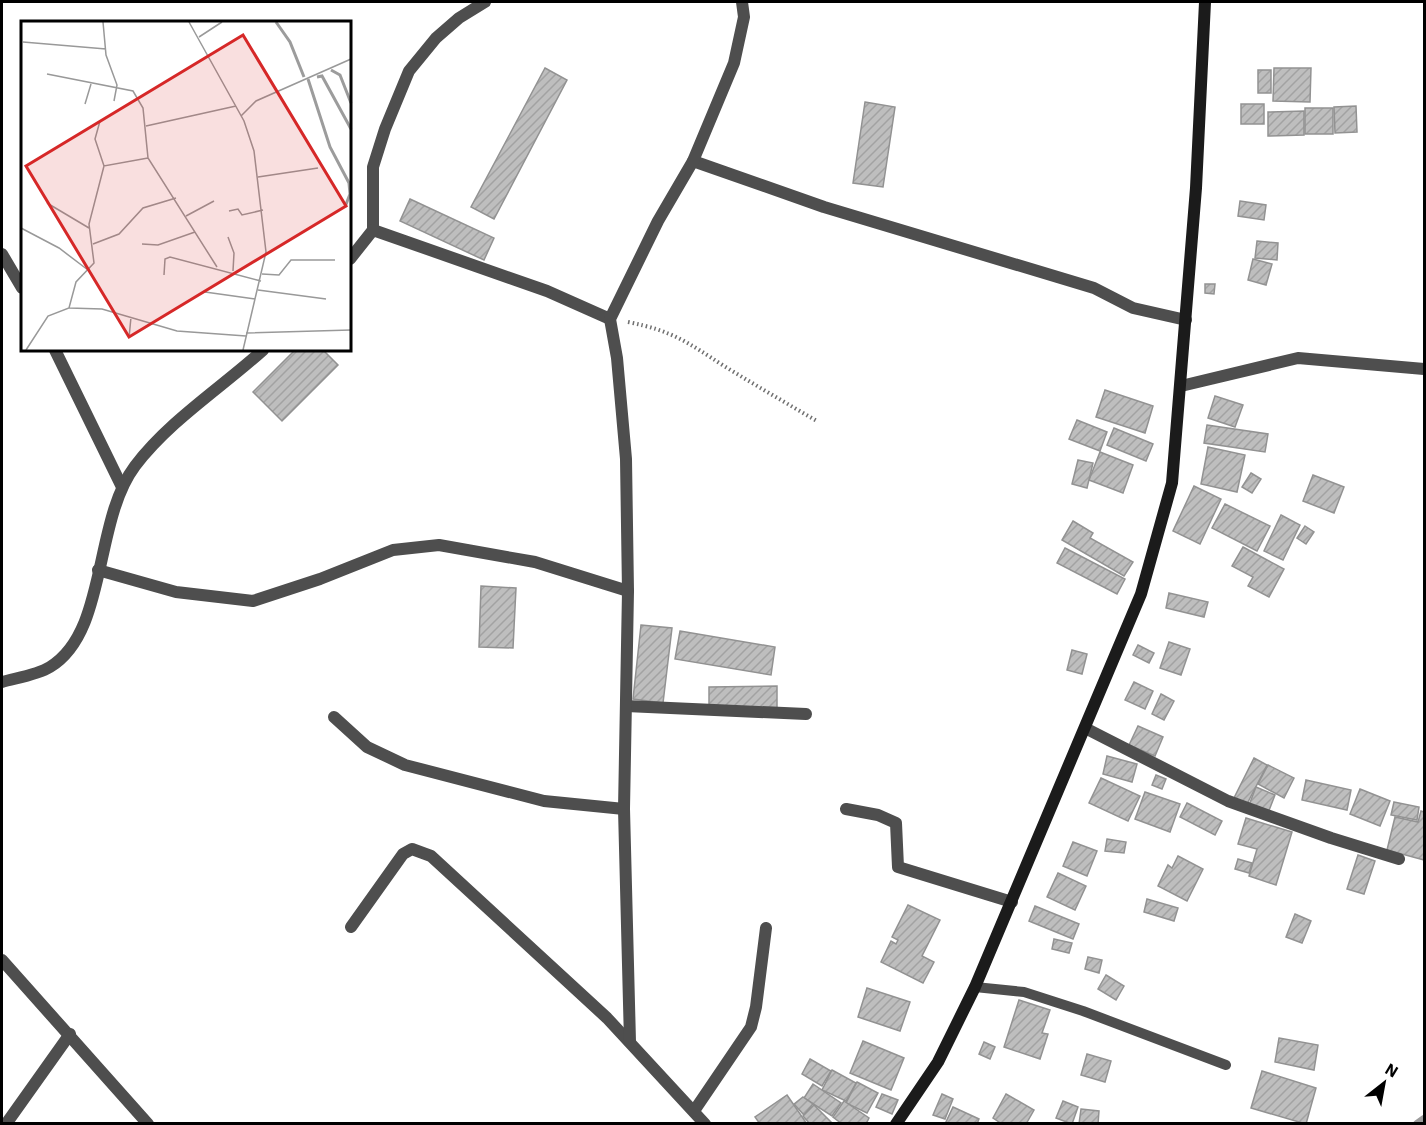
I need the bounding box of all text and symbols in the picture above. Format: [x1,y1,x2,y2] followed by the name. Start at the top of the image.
[21,21,351,351] inset map
[1354,1053,1414,1113] north arrow
[1382,1059,1402,1082] text: N

